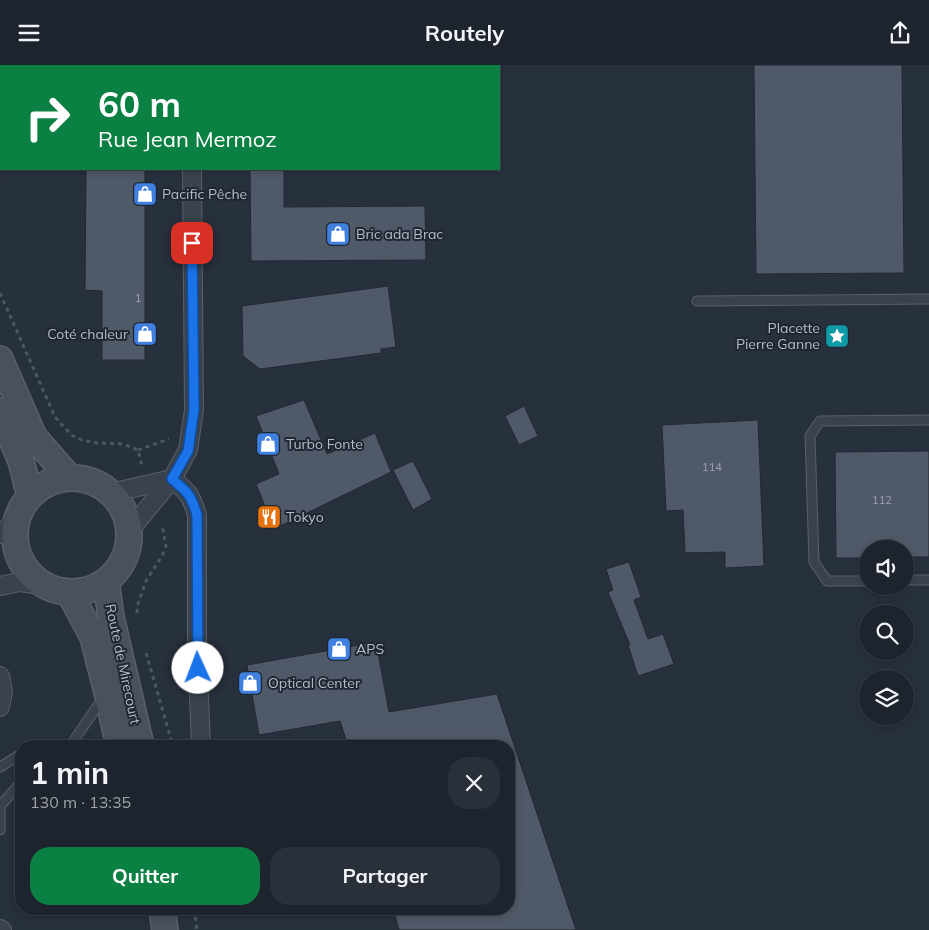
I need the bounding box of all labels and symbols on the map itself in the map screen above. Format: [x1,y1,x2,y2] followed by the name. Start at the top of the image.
[132,181,158,207] shop icon: Pacific Pêche
[162,185,247,203] place label: Pacific Pêche
[325,221,351,247] shop icon: Bric ada Brac
[171,222,213,264] pin
[356,225,443,243] place label: Bric ada Brac
[135,291,141,305] house number: 1
[736,319,820,353] place label: Placette Pierre Ganne
[132,321,158,347] shop icon: Coté chaleur
[824,323,850,349] place icon: Placette Pierre Ganne
[47,325,129,343] place label: Coté chaleur
[255,431,281,457] shop icon: Turbo Fonte
[286,435,363,453] place label: Turbo Fonte
[702,460,722,474] house number: 114
[872,493,892,507] house number: 112
[256,504,282,530] restaurant icon: Tokyo
[286,508,324,526] place label: Tokyo
[101,602,145,726] street label: Route de Mirecourt
[326,636,352,662] shop icon: APS
[356,640,384,658] place label: APS
[171,641,223,693] position arrow
[237,670,263,696] shop icon: Optical Center
[268,674,361,692] place label: Optical Center

